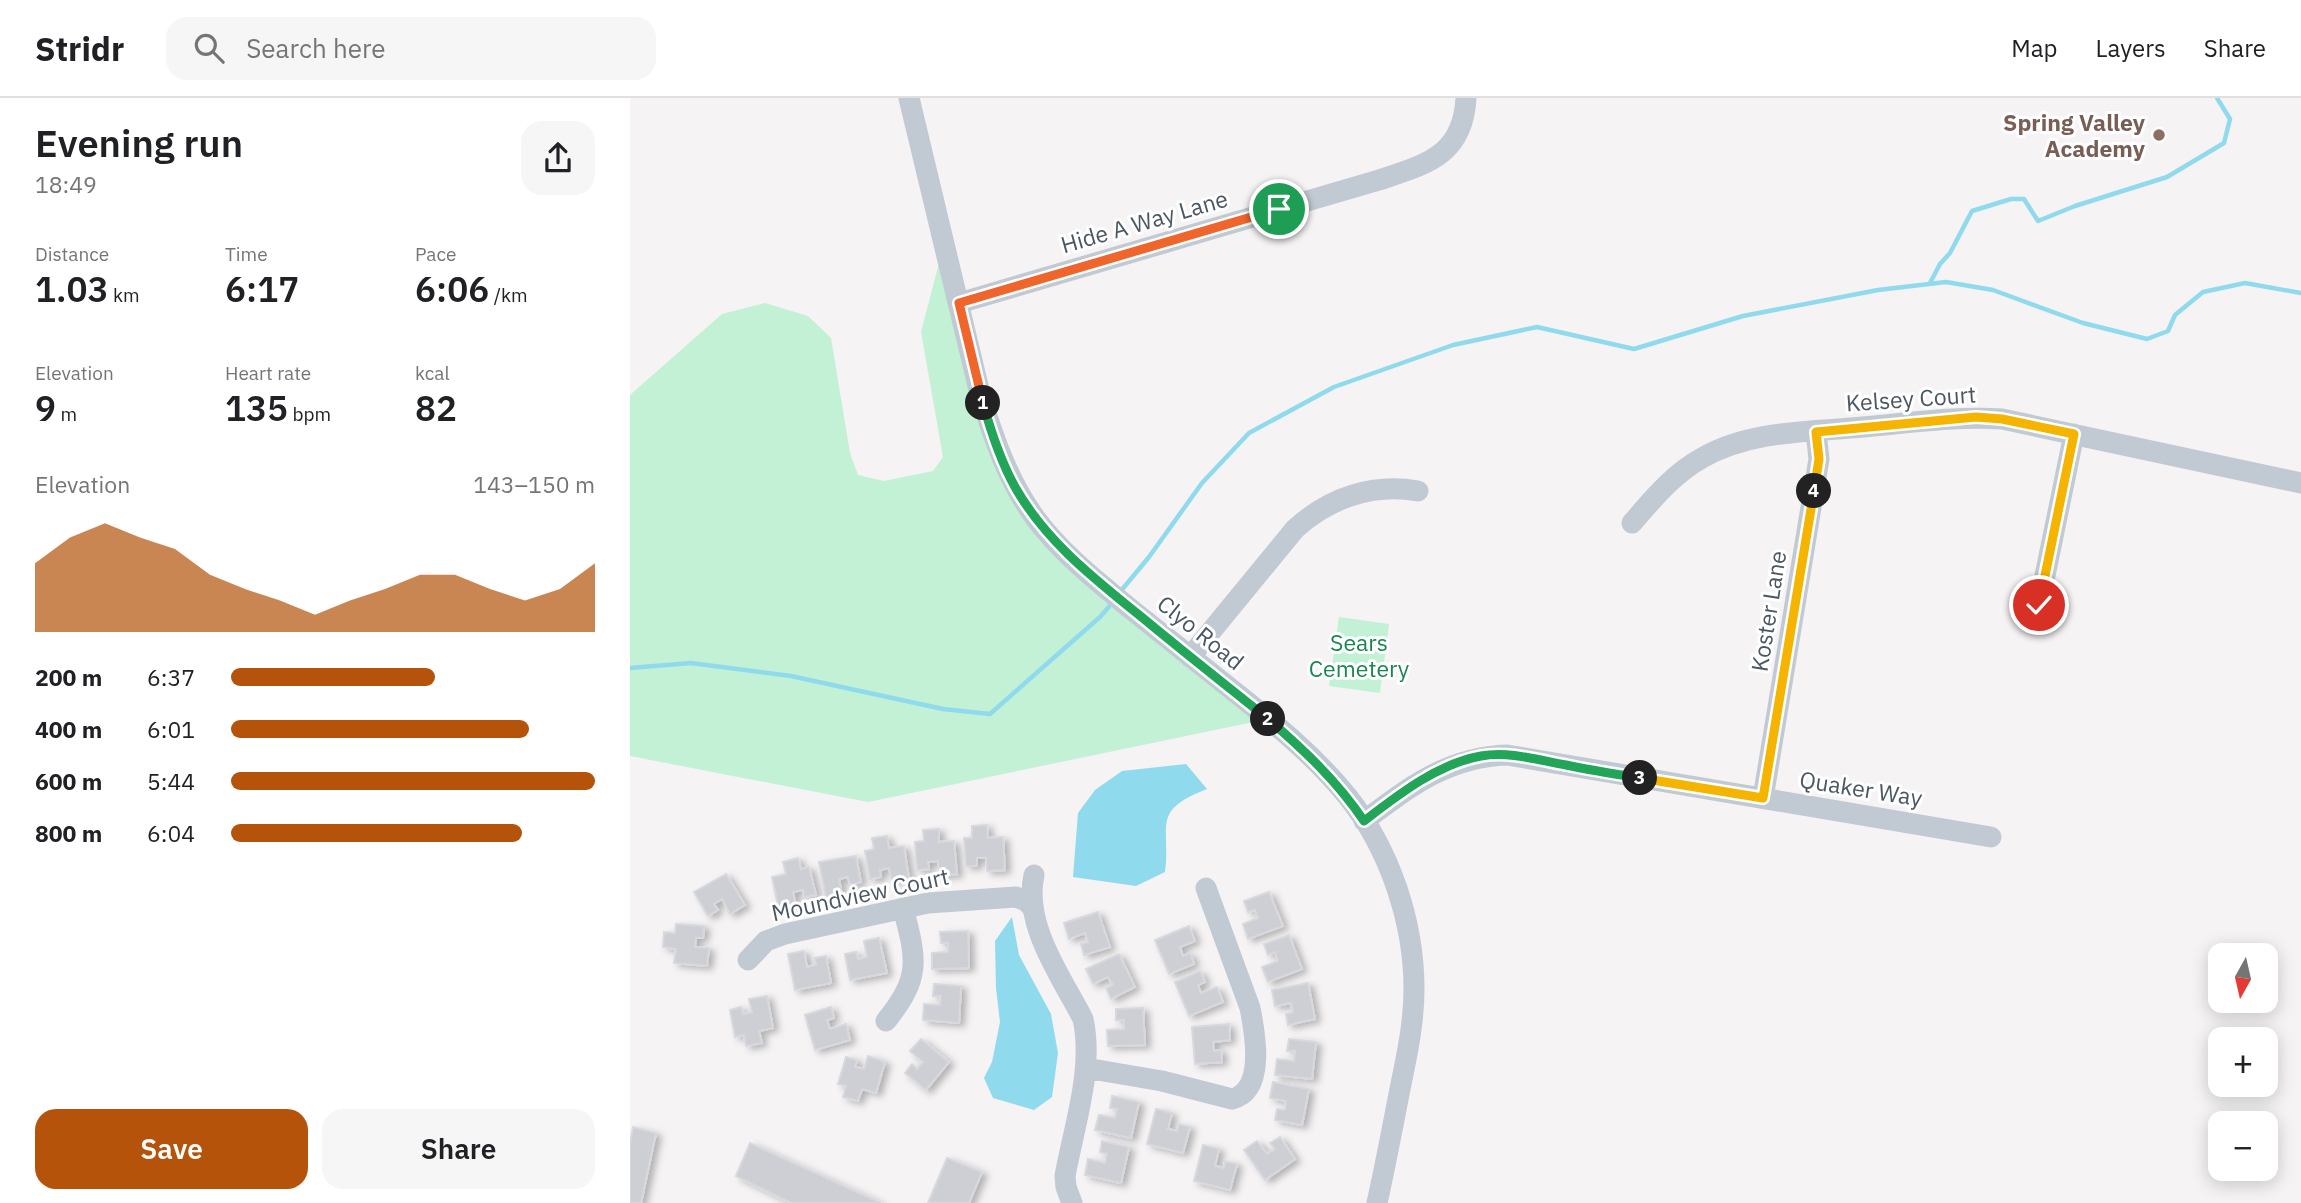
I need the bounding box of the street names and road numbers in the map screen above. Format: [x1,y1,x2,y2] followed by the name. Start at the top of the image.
[1057,183,1231,259] street label: Hide A Way Lane
[1845,378,1977,418] street label: Kelsey Court
[1744,548,1792,674] street label: Koster Lane
[1152,588,1250,676] street label: Clyo Road
[1798,764,1925,813] street label: Quaker Way
[769,861,951,927] street label: Moundview Court

